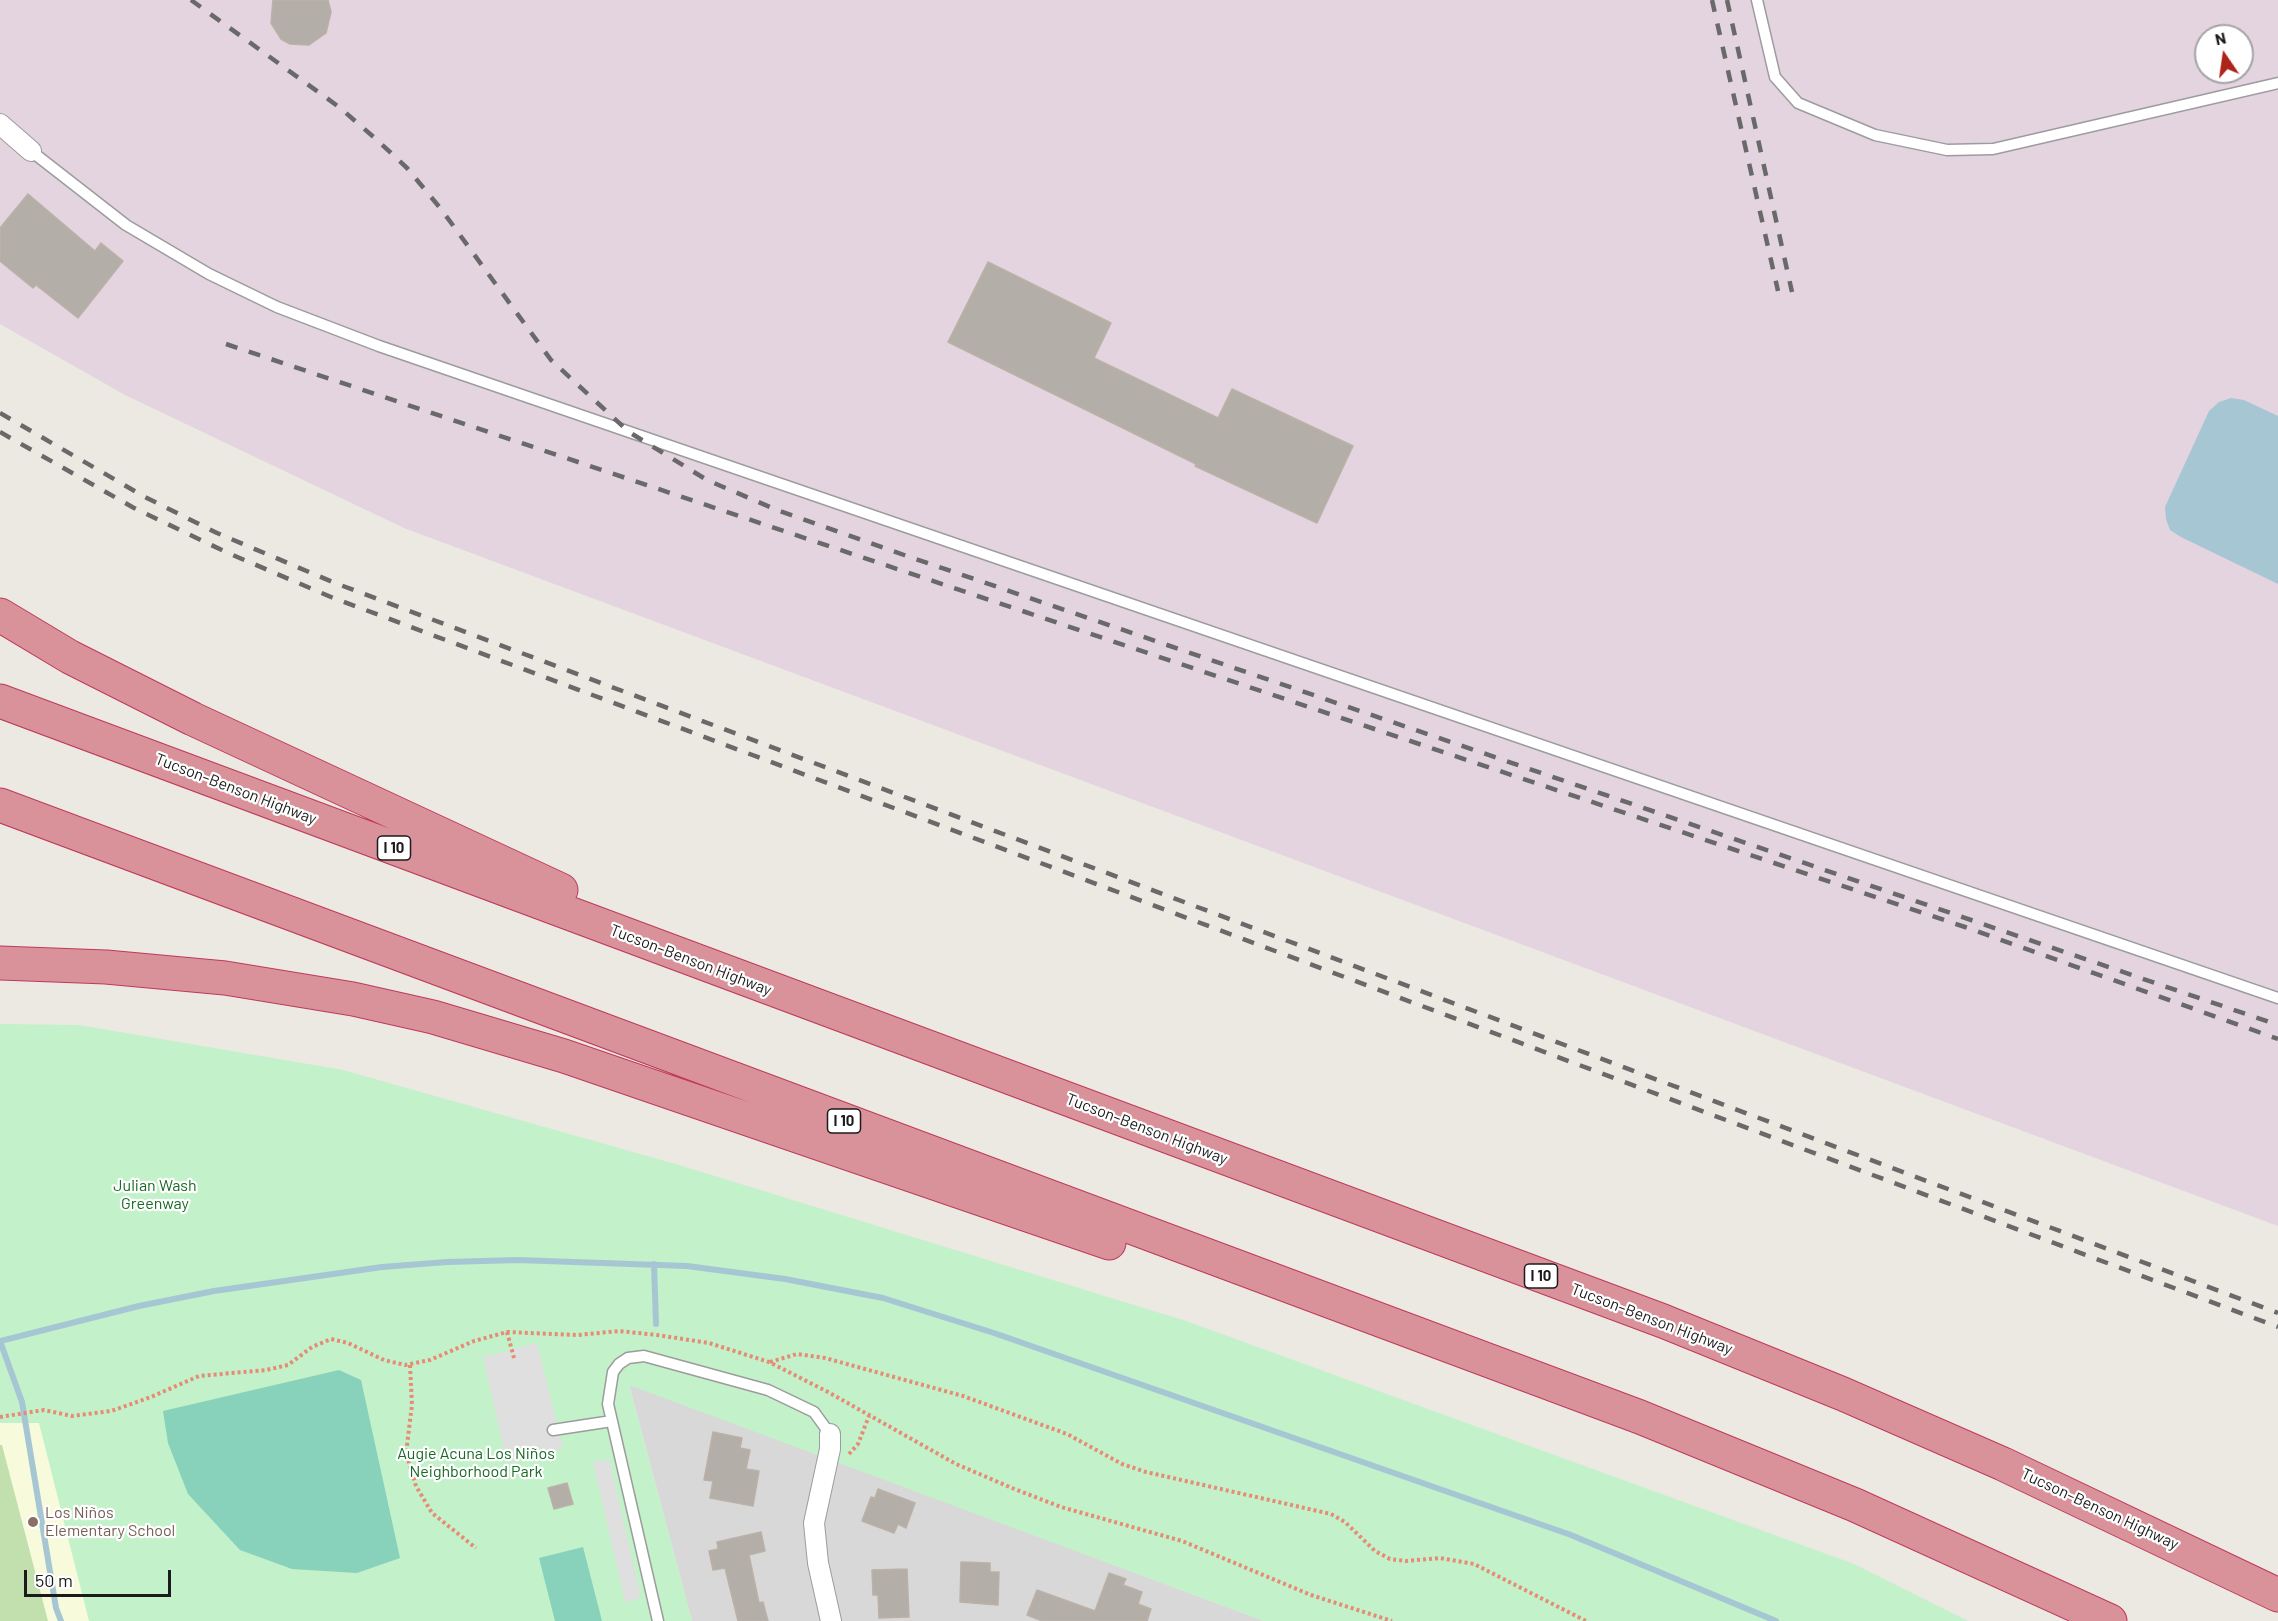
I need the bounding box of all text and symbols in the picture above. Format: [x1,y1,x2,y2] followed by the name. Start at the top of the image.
[2194,24,2254,84] north arrow
[2213,27,2228,48] text: N
[153,749,319,829] street label: Tucson–Benson Highway
[378,836,410,860] road number: I 10
[608,920,774,1000] street label: Tucson–Benson Highway
[1064,1089,1230,1169] street label: Tucson–Benson Highway
[828,1109,860,1133] road number: I 10
[113,1176,197,1214] park label: Julian Wash Greenway
[1524,1264,1558,1288] road number: I 10
[1569,1279,1735,1359] street label: Tucson–Benson Highway
[397,1444,555,1482] park label: Augie Acuna Los Niños Neighborhood Park
[2018,1464,2182,1554] street label: Tucson–Benson Highway
[45,1503,175,1541] place label: Los Niños Elementary School
[26,1515,40,1529] marker: Los Niños Elementary School
[27,1558,174,1596] scale bar
[35,1569,73,1591] text: 50 m

